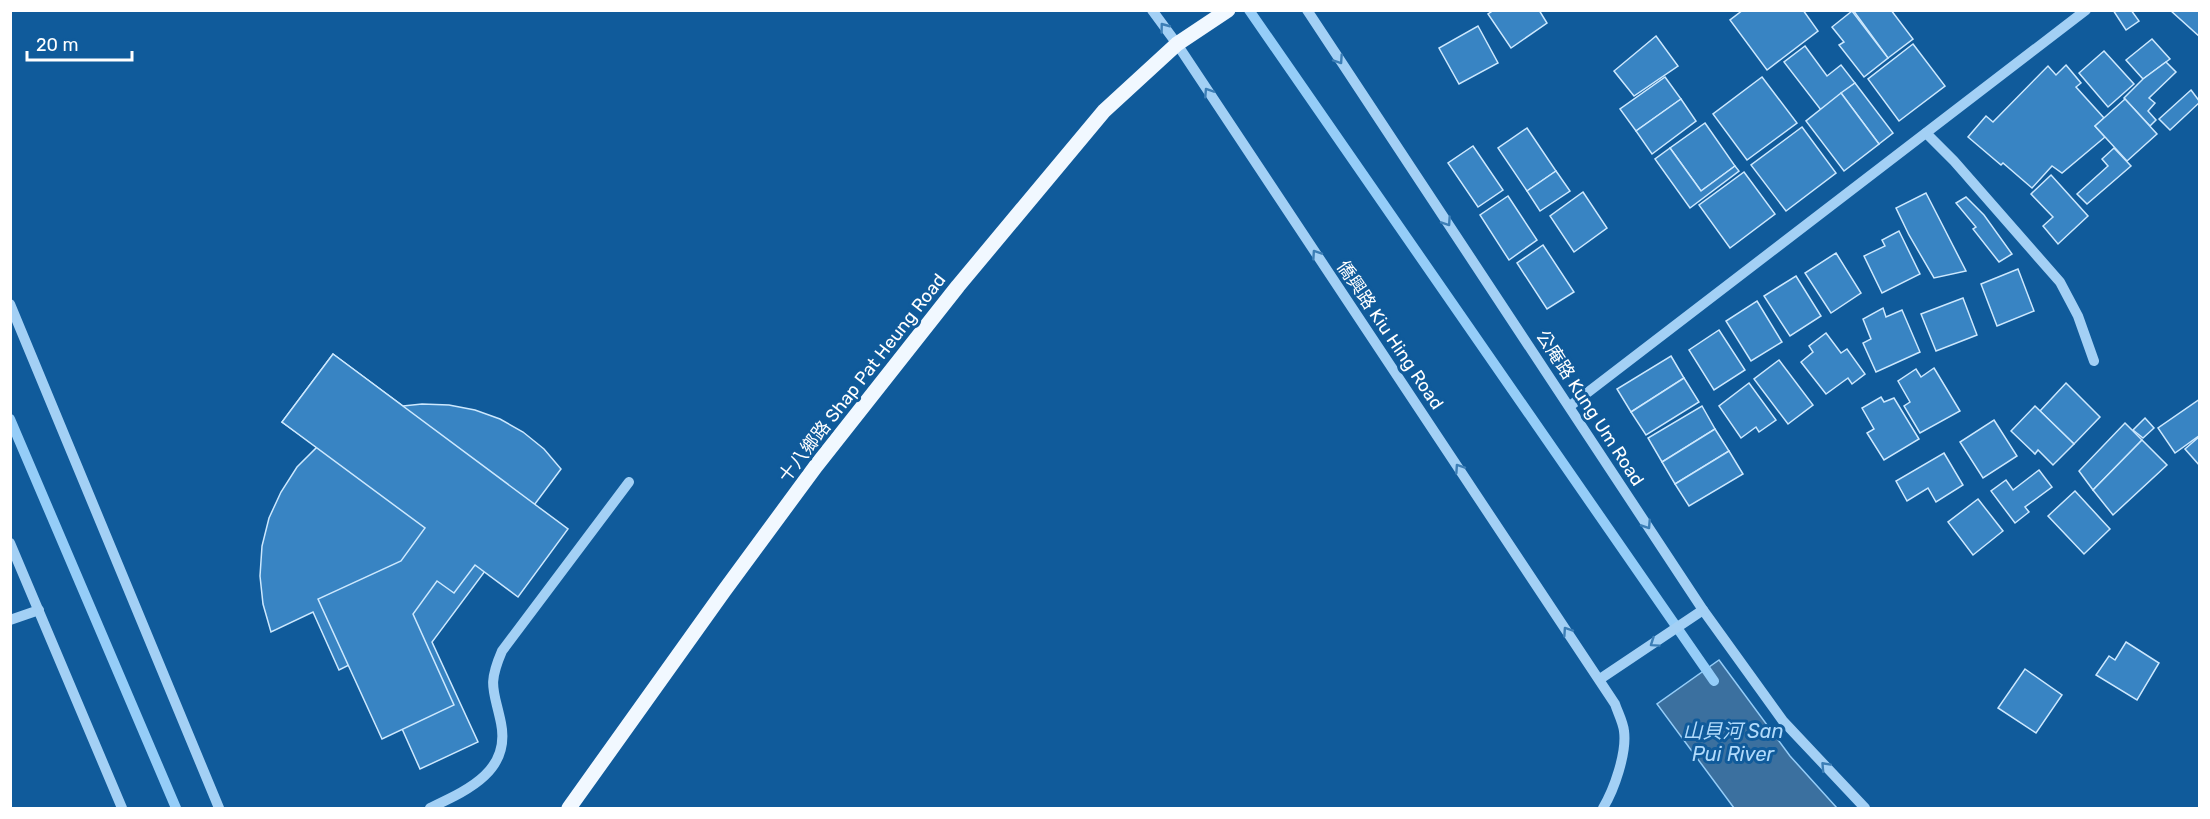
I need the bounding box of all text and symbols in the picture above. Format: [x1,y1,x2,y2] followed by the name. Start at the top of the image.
[1160,23,1171,34] one-way arrow
[27,24,132,62] scale bar
[36,34,78,56] text: 20 m
[1332,53,1343,64] one-way arrow
[1204,87,1215,98] one-way arrow
[1440,215,1451,226] one-way arrow
[1312,250,1323,261] one-way arrow
[1332,256,1448,414] street label: 僑興路 Kiu Hing Road
[774,269,950,487] street label: 十八鄉路 Shap Pat Heung Road
[1531,326,1649,490] street label: 公庵路 Kung Um Road
[1455,464,1466,475] one-way arrow
[1640,518,1651,529] one-way arrow
[1564,626,1575,637] one-way arrow
[1650,636,1661,647] one-way arrow
[1682,719,1784,766] water label: 山貝河 San Pui River
[1821,762,1832,772] one-way arrow

